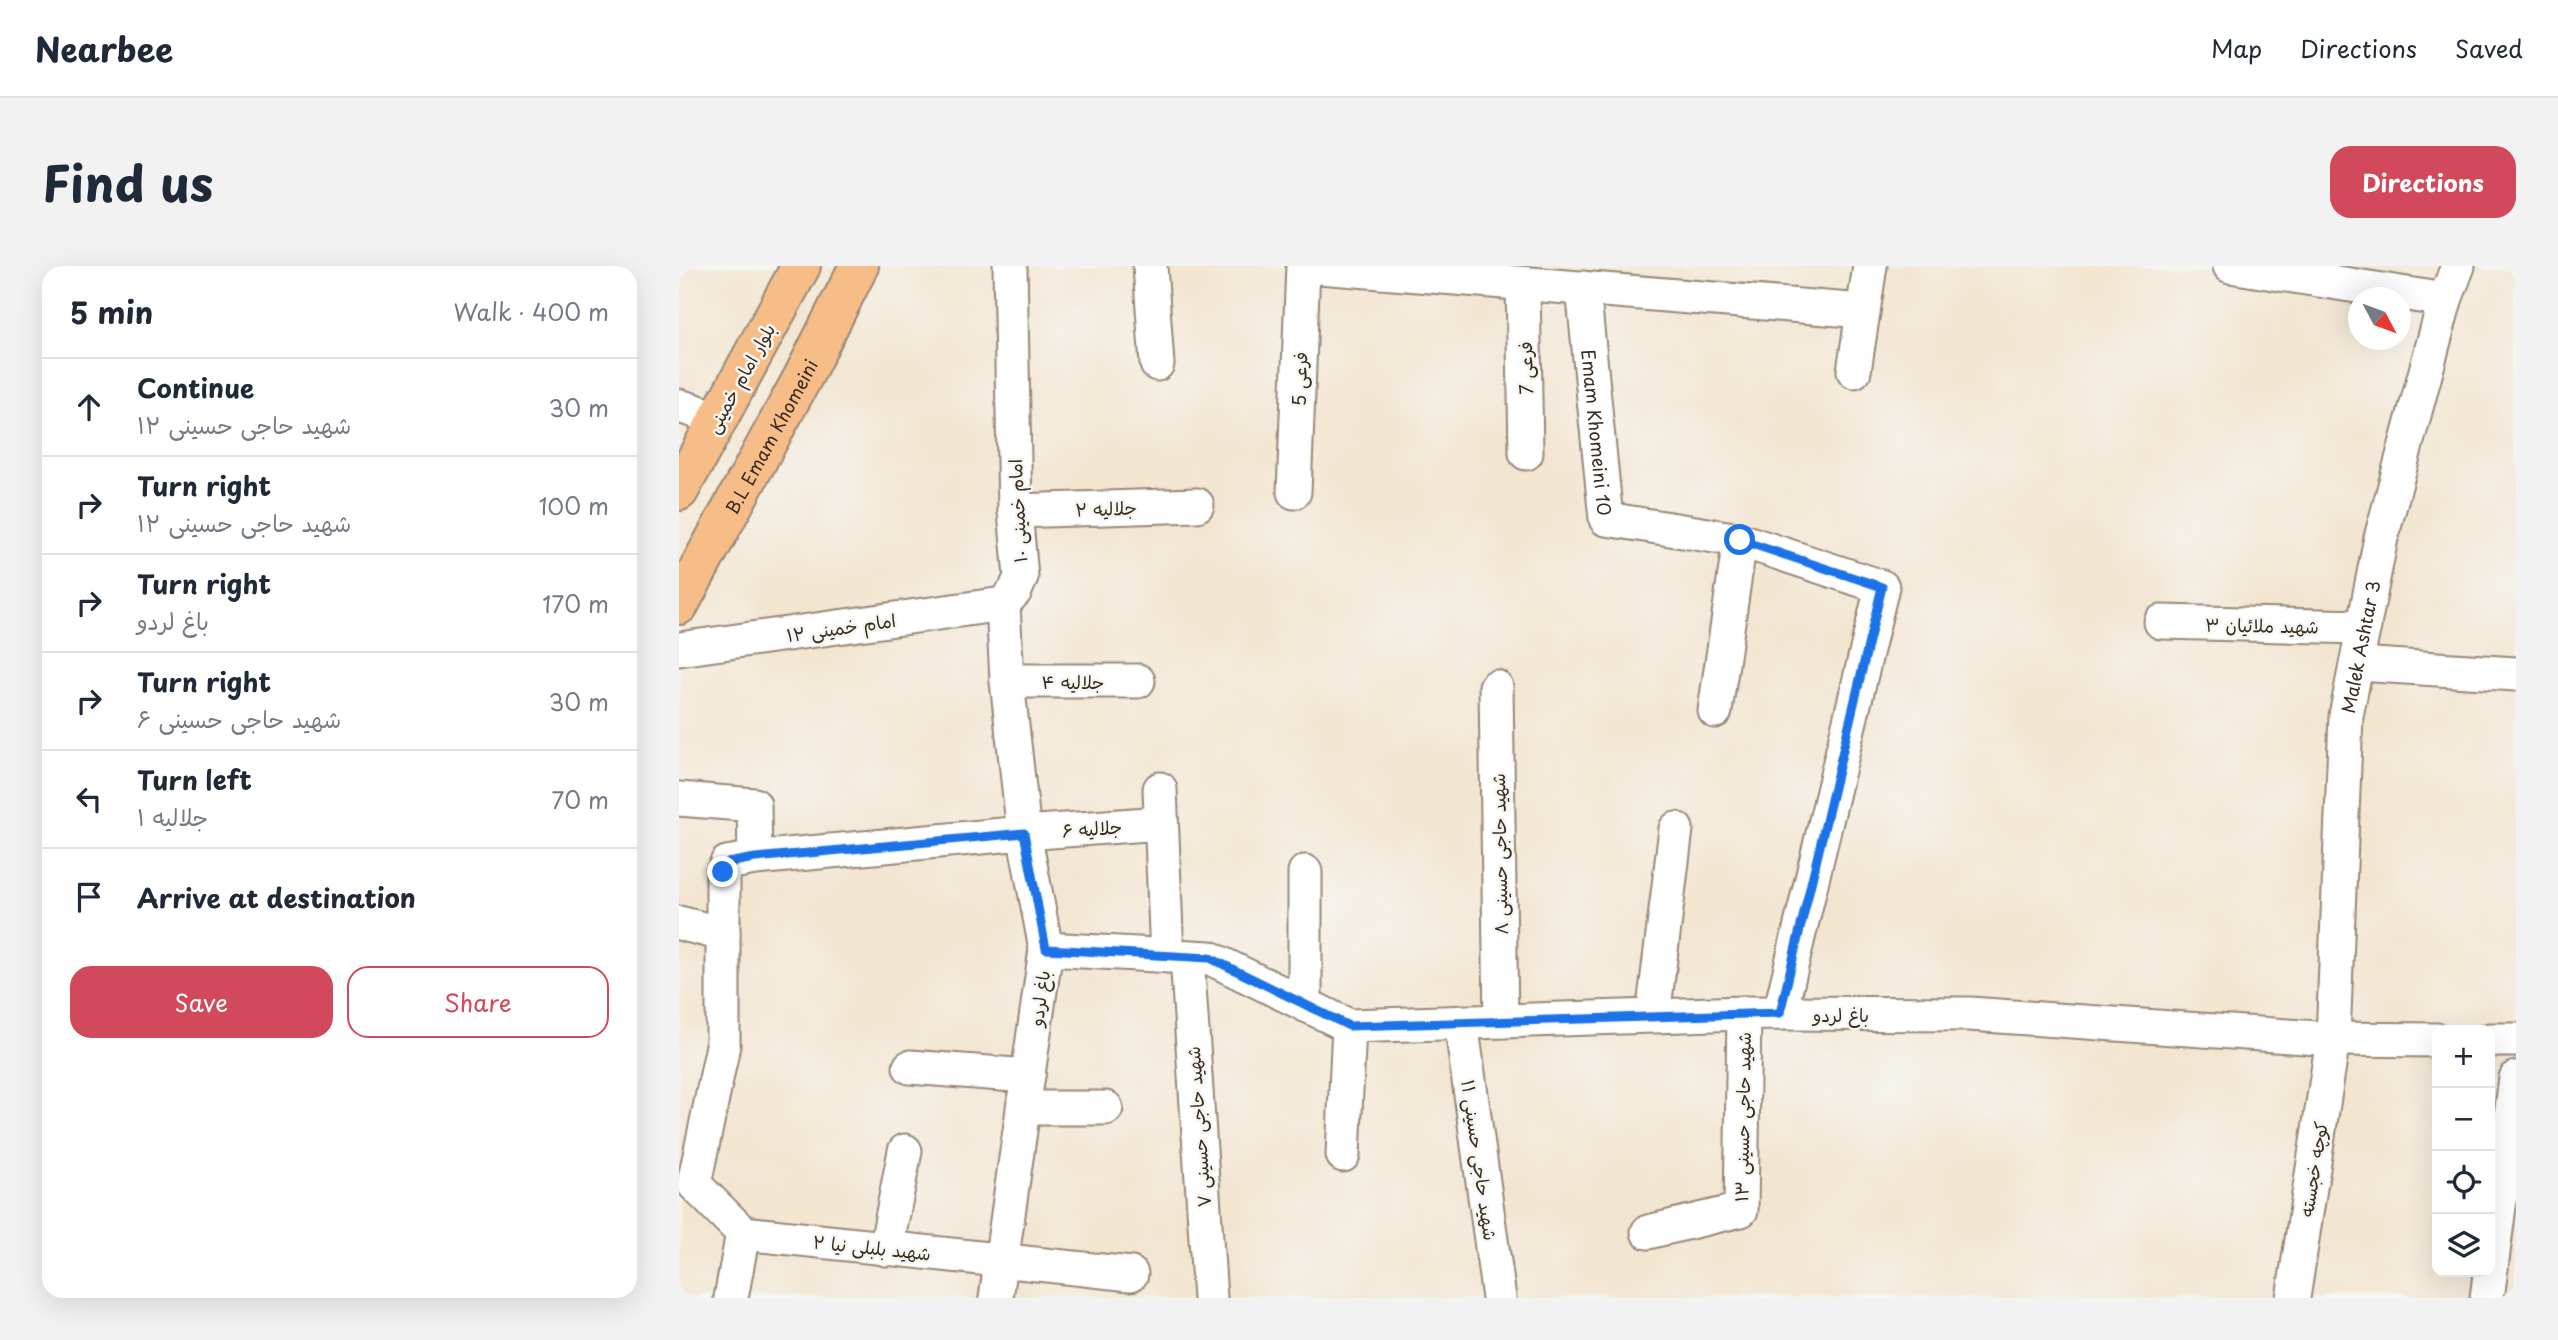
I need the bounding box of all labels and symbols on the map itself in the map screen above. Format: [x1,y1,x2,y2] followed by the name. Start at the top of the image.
[2348,287,2411,350] north arrow
[699,318,783,439] street label: بلوار امام خمینی
[1511,341,1539,395] street label: فرعی 7
[1576,348,1619,517] street label: Emam Khomeini 10
[1285,351,1313,407] street label: فرعی 5
[718,354,823,518] street label: B.L Emam Khomeini
[1001,458,1035,564] street label: امام خمینی ۱۰
[1075,493,1137,523] street label: جلالیه ۲
[1724,524,1755,555] route start
[2333,578,2386,715] street label: Malek Ashtar 3
[785,606,898,650] street label: امام خمینی ۱۲
[2205,611,2319,639] street label: شهید ملائیان ۳
[1042,668,1104,695] street label: جلالیه ۴
[1484,773,1514,935] street label: شهید حاجی حسینی ۸
[1061,812,1123,844] street label: جلالیه ۶
[707,856,738,887] route end
[1021,968,1056,1030] street label: باغ لردو
[1811,1001,1869,1028] street label: باغ لردو
[1727,1032,1757,1202] street label: شهید حاجی حسینی ۱۳
[1179,1045,1217,1209] street label: شهید حاجی حسینی ۷
[1455,1078,1505,1242] street label: شهید حاجی حسینی ۱۱
[2292,1119,2334,1219] street label: کوچه خجسته
[812,1227,932,1267] street label: شهید بلبلی نیا ۲

